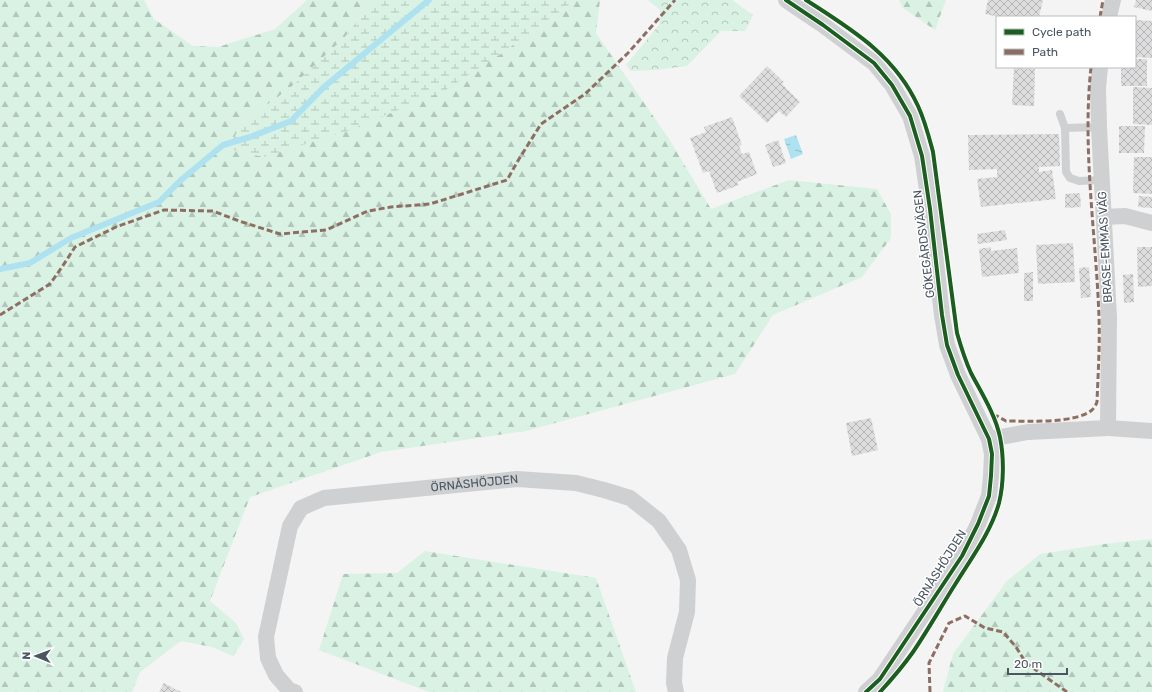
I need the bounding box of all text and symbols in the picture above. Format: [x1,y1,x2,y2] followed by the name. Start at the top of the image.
[996,16,1136,68] legend
[1032,25,1091,39] text: Cycle path
[1032,45,1058,59] text: Path
[910,189,938,299] street label: GÖKEGÅRDSVÄGEN
[1095,191,1115,303] street label: BRASE-EMMAS VÄG
[430,472,519,494] street label: ÖRNÅSHÖJDEN
[911,527,969,609] street label: ÖRNÅSHÖJDEN
[16,636,56,676] north arrow
[1008,650,1067,676] scale bar
[20,652,33,660] text: N
[1014,657,1042,671] text: 20 m

